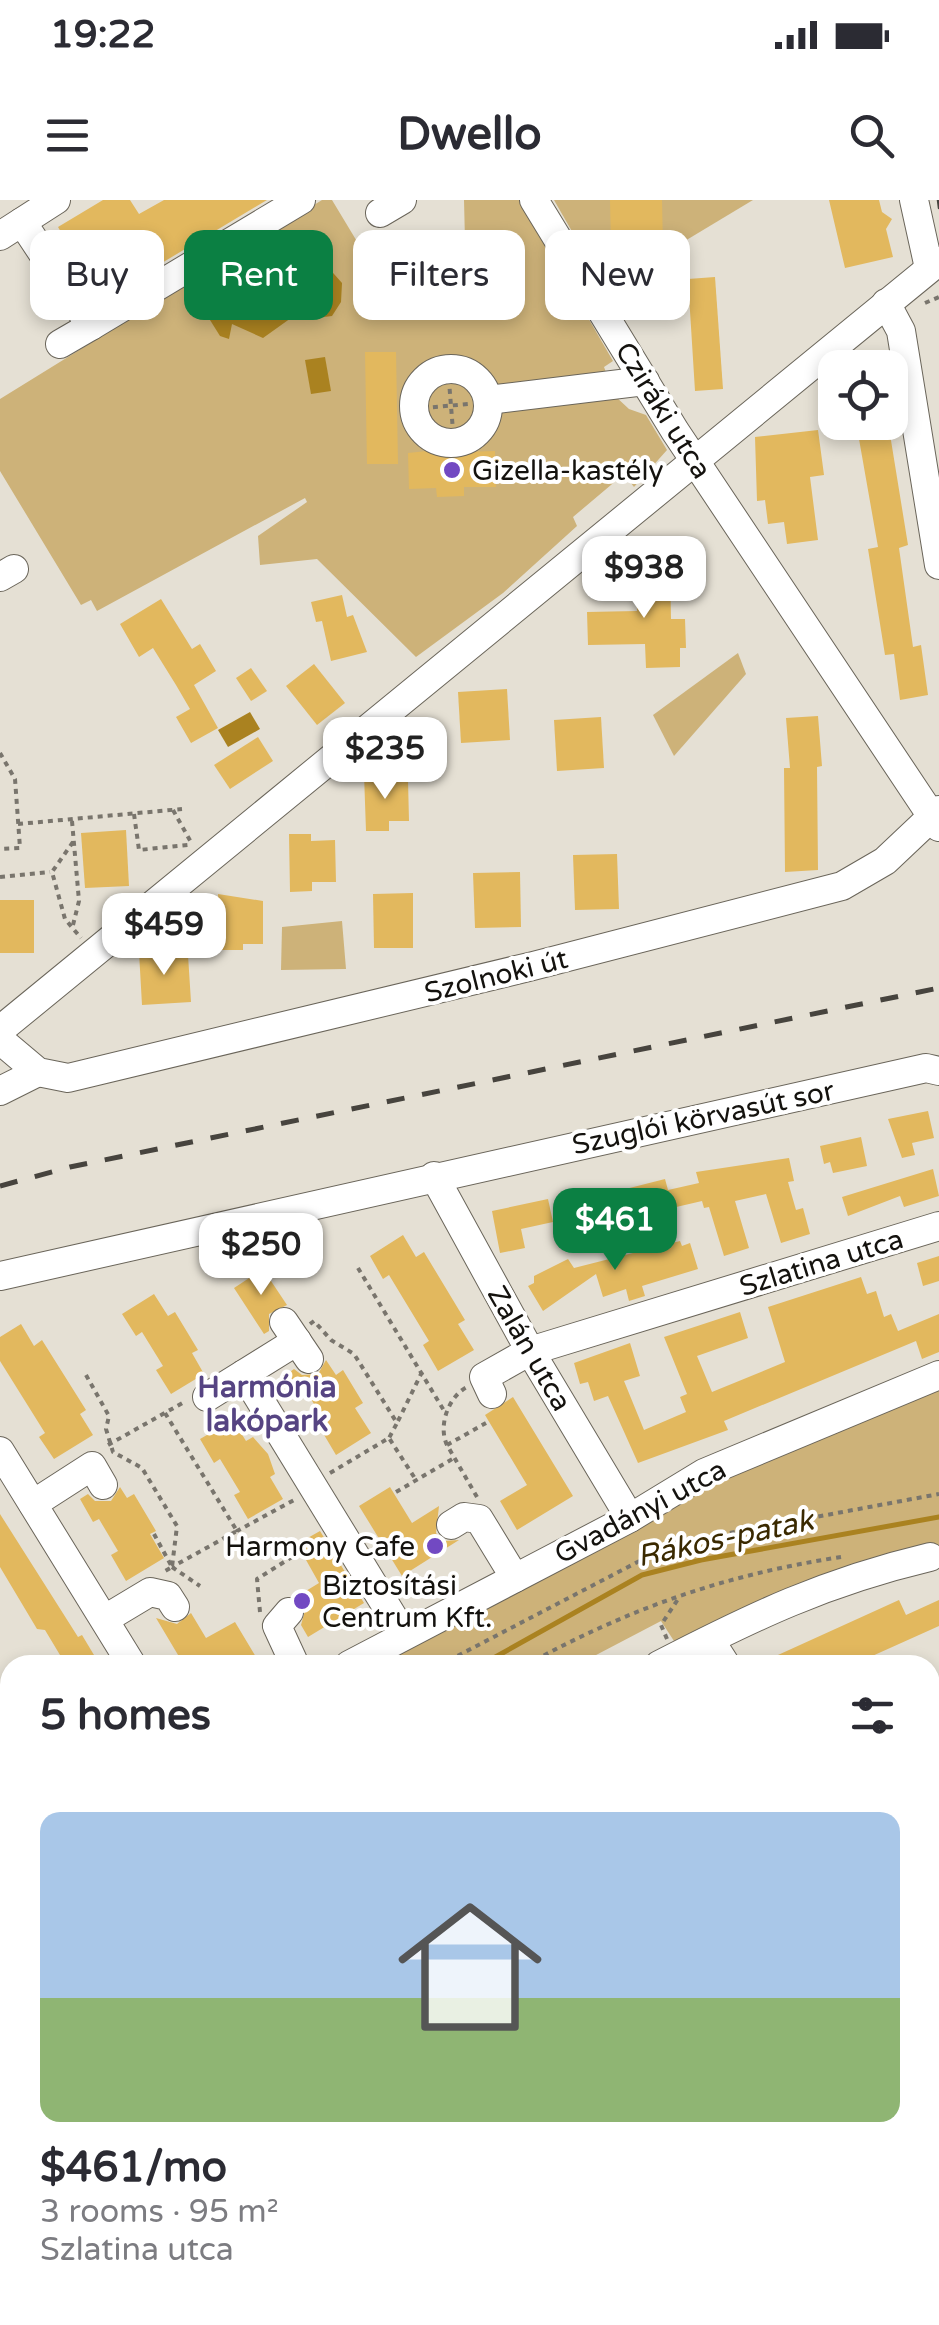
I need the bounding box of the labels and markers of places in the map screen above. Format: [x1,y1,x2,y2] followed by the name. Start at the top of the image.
[472,454,663,488] place label: Gizella-kastély
[441,459,463,481] marker: Gizella-kastély
[585,536,703,621] pin: $938
[326,717,444,802] pin: $235
[105,893,223,978] pin: $459
[556,1188,674,1273] pin: $461
[202,1213,320,1298] pin: $250
[225,1530,415,1564] place label: Harmony Cafe
[424,1535,446,1557] marker: Harmony Cafe
[322,1569,492,1635] place label: Biztosítási Centrum Kft.
[291,1590,313,1612] marker: Biztosítási Centrum Kft.

